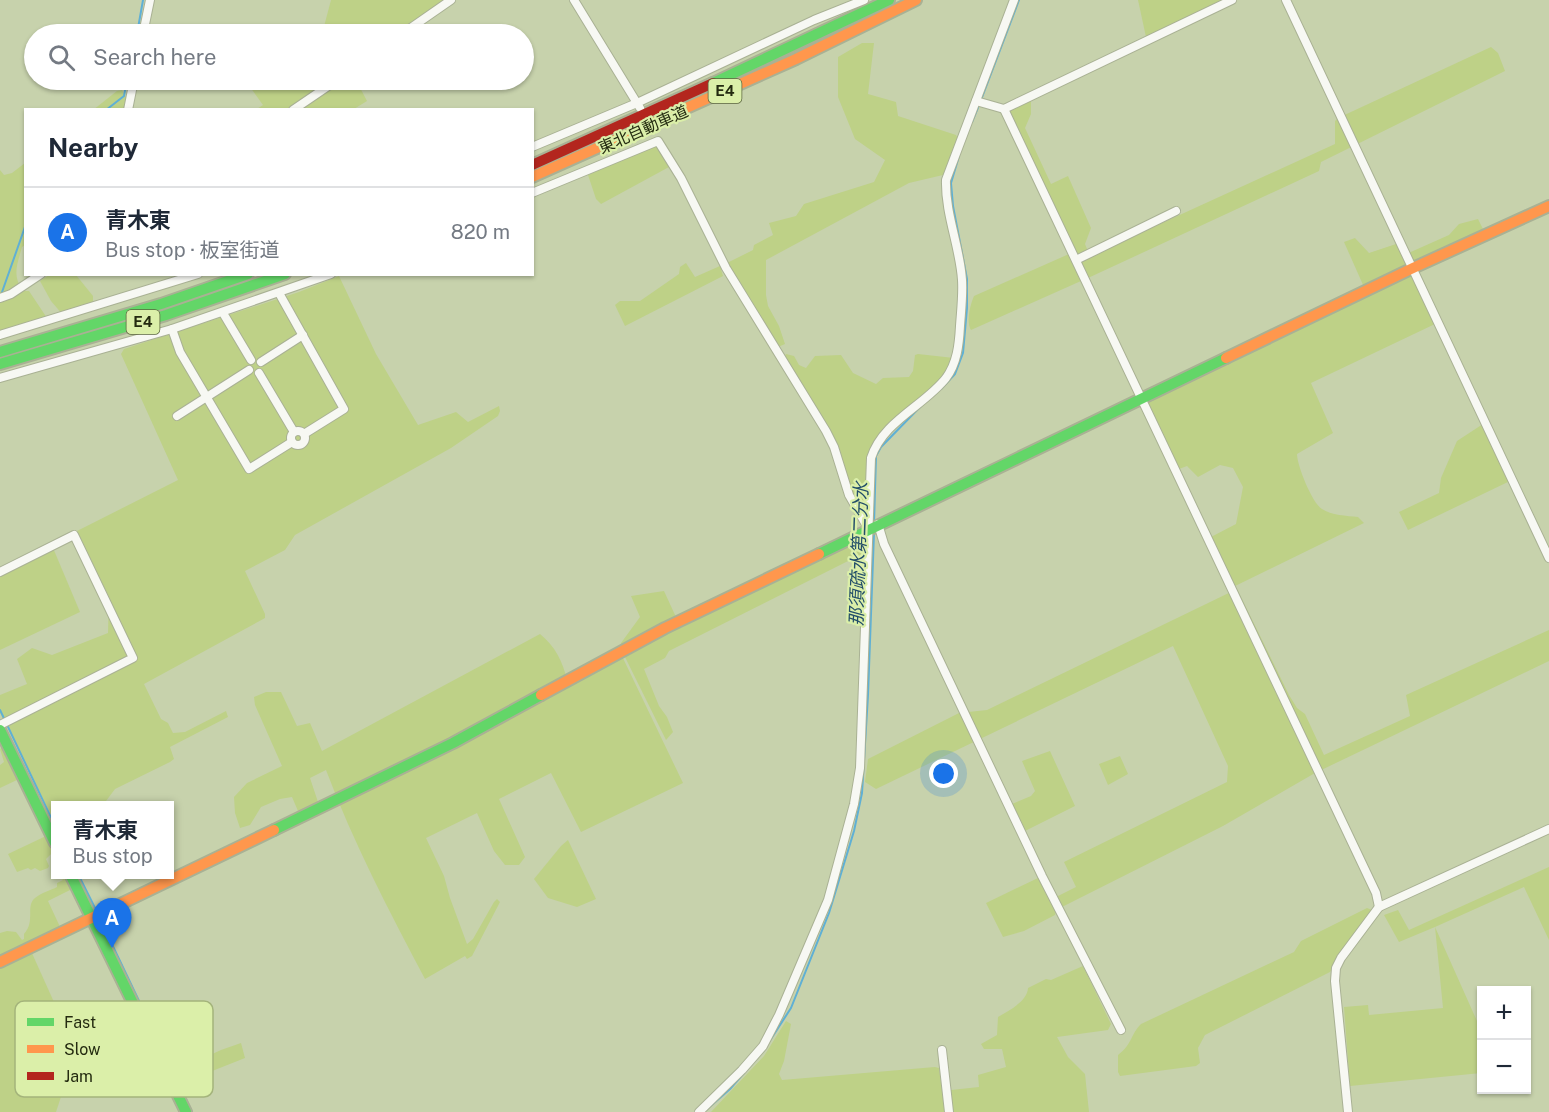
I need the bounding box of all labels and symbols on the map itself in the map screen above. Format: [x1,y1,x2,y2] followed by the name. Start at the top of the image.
[708,79,742,103] road number: E4
[595,101,691,158] street label: 東北自動車道
[126,310,160,334] road number: E4
[845,480,872,626] water label: 那須疏水第二分水
[929,759,958,788] your location
[92,898,132,948] pin: A
[15,1001,213,1097] legend
[64,1013,96,1032] text: Fast
[64,1040,101,1059] text: Slow
[64,1067,93,1086] text: Jam

